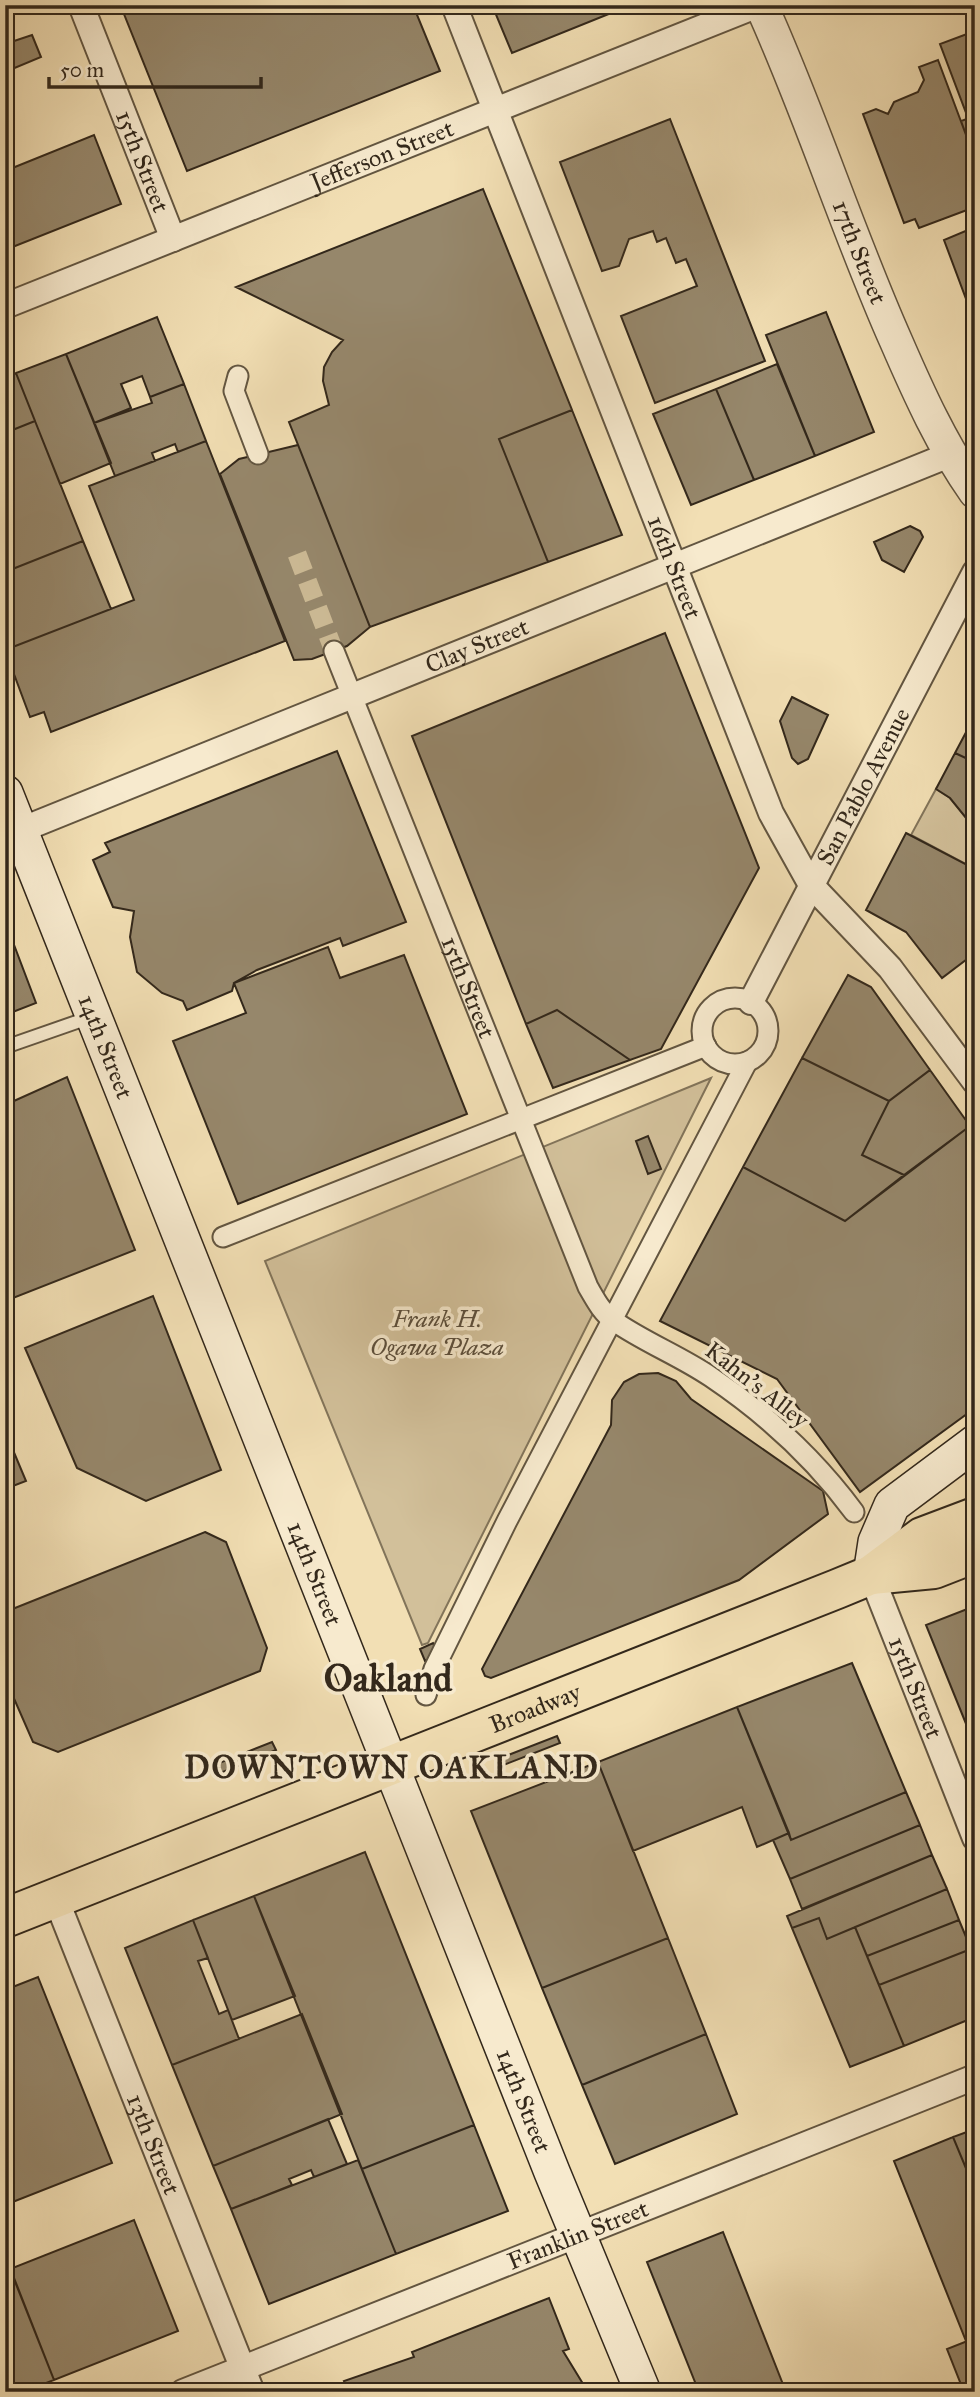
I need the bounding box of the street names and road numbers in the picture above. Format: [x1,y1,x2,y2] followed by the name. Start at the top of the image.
[109,106,176,217] street label: 15th Street
[303,113,458,198] street label: Jefferson Street
[826,196,894,309] street label: 17th Street
[641,511,709,624] street label: 16th Street
[421,611,534,680] street label: Clay Street
[810,703,917,870] street label: San Pablo Avenue
[434,932,502,1043] street label: 15th Street
[72,990,140,1104] street label: 14th Street
[699,1335,815,1435] street label: Kahn's Alley
[281,1517,349,1631] street label: 14th Street
[882,1632,949,1743] street label: 15th Street
[485,1677,586,1740] street label: Broadway
[490,2044,558,2158] street label: 14th Street
[120,2090,187,2199] street label: 13th Street
[503,2193,653,2276] street label: Franklin Street

